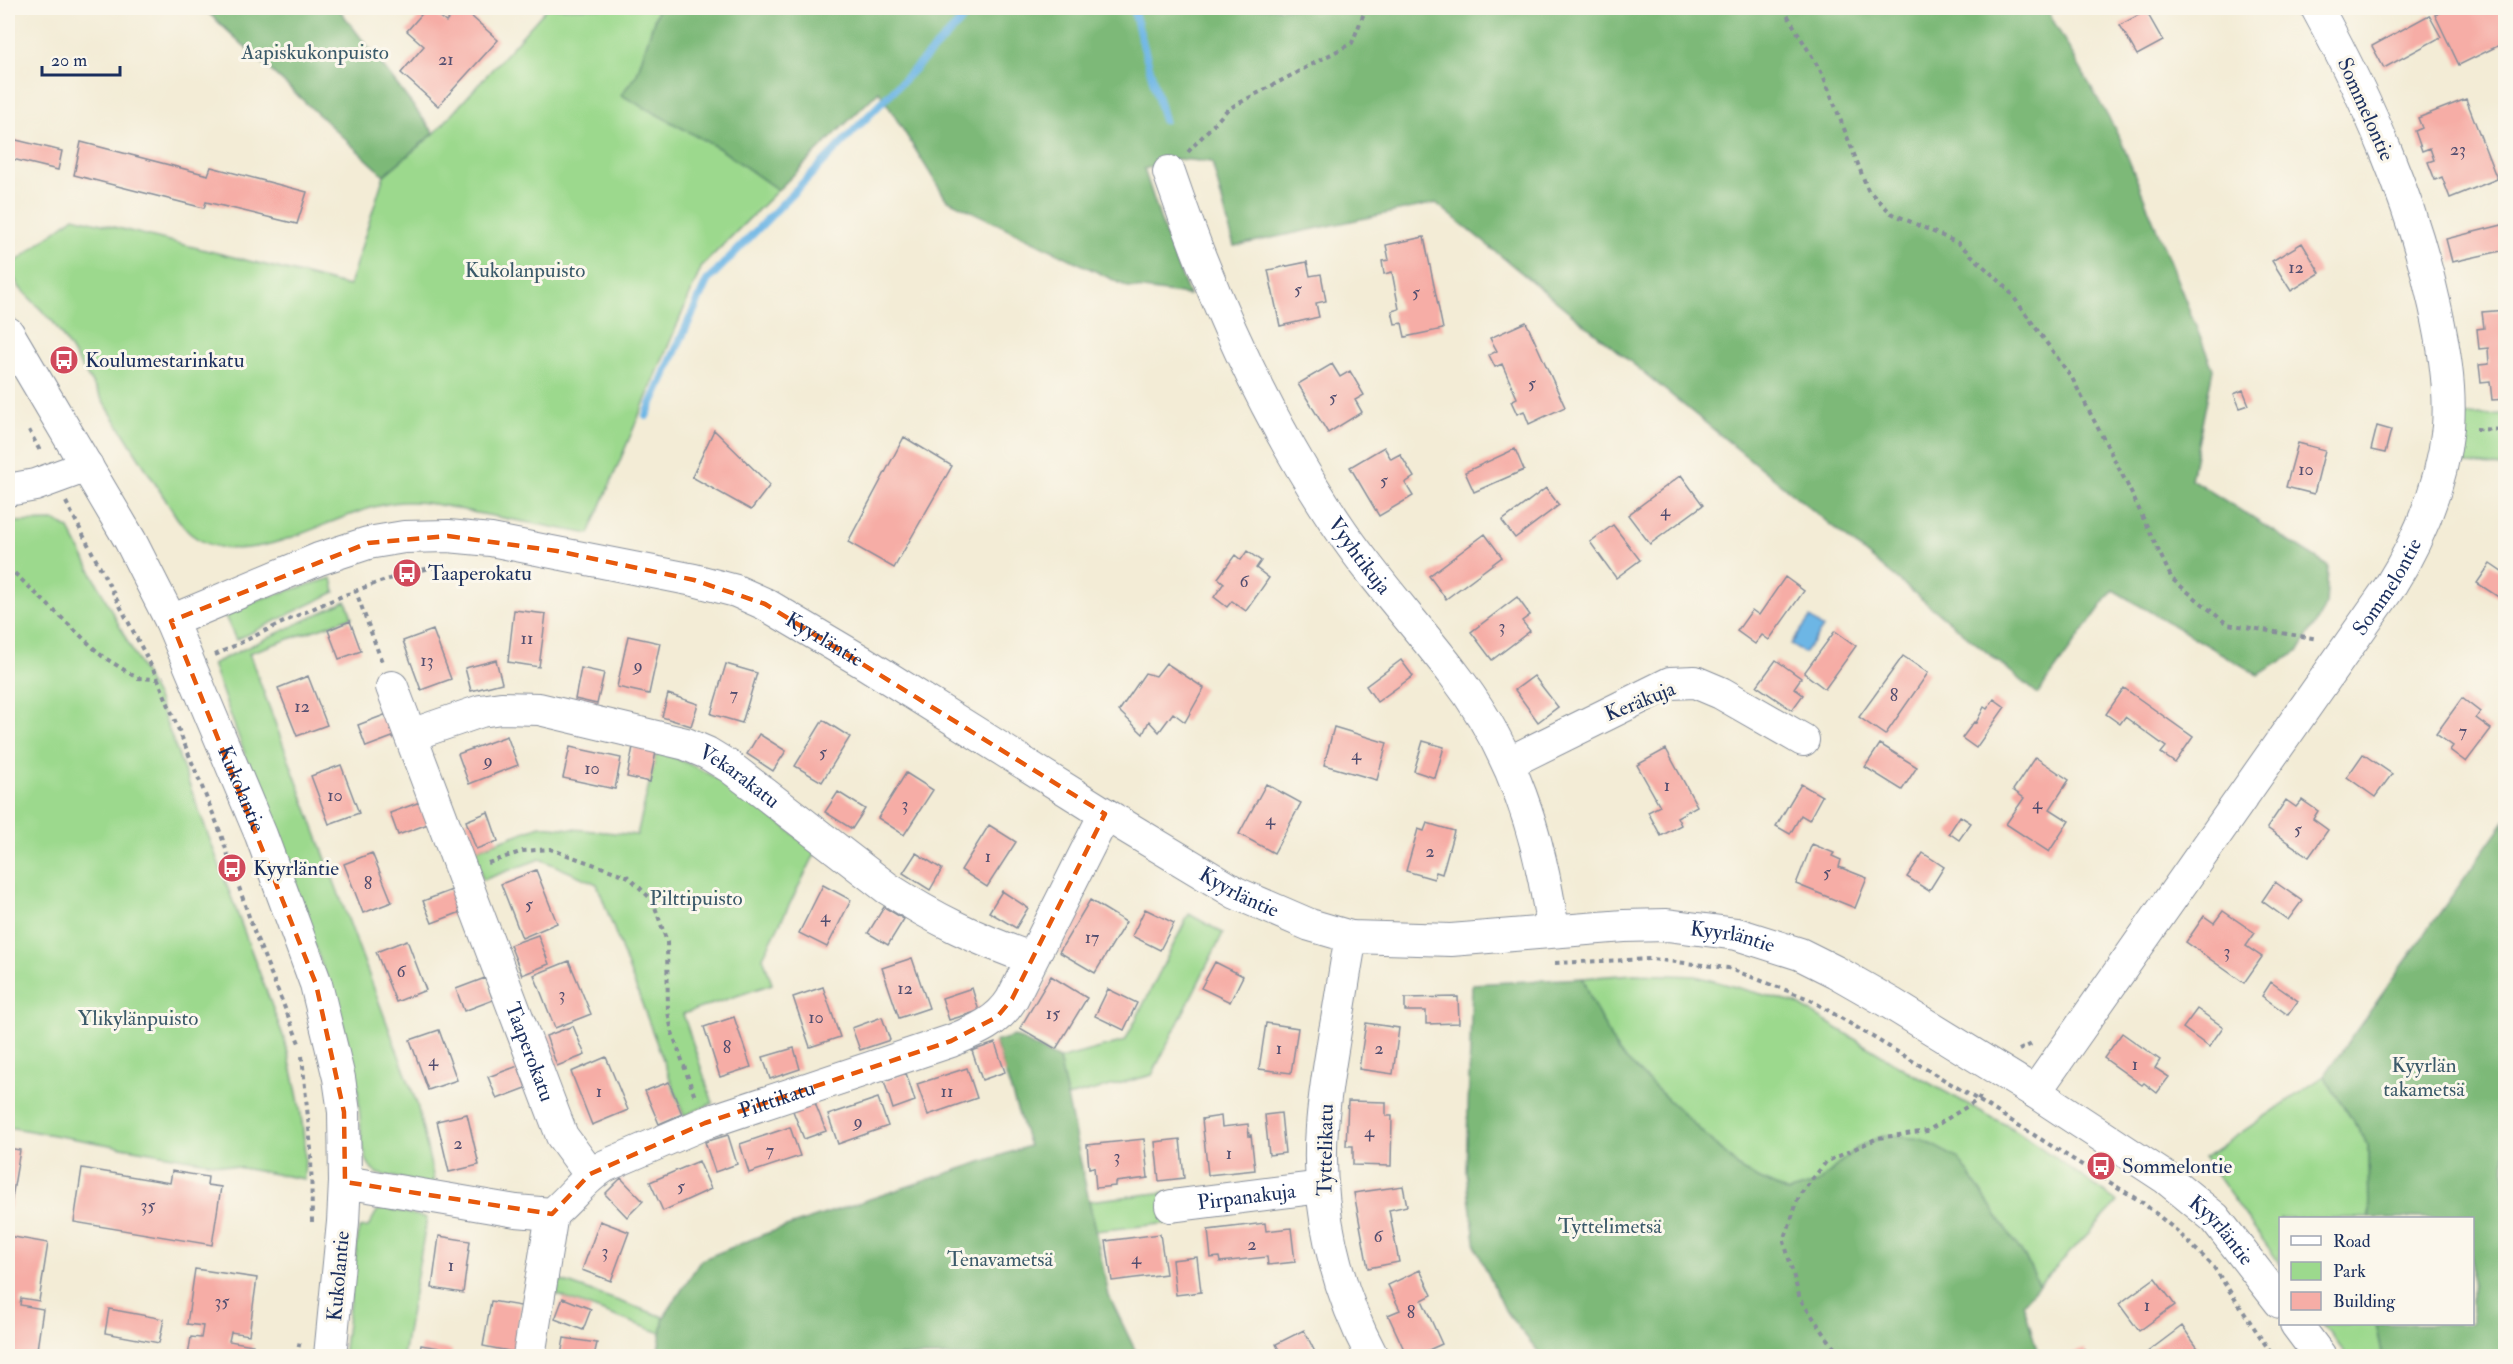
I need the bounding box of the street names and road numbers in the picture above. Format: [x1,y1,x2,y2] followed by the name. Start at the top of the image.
[2331,53,2400,165] street label: Sommelontie
[1322,512,1397,600] street label: Vyyhtikuja
[2347,534,2428,641] street label: Sommelontie
[780,606,868,673] street label: Kyyrläntie
[1601,675,1680,728] street label: Keräkuja
[694,738,785,814] street label: Vekarakatu
[211,742,271,836] street label: Kukolantie
[1194,861,1283,924] street label: Kyyrläntie
[1689,915,1778,959] street label: Kyyrläntie
[499,999,561,1105] street label: Taaperokatu
[736,1074,819,1125] street label: Pilttikatu
[1311,1103,1340,1196] street label: Tyttelikatu
[1196,1177,1297,1217] street label: Pirpanakuja
[2183,1189,2260,1271] street label: Kyyrläntie
[321,1229,356,1322] street label: Kukolantie

